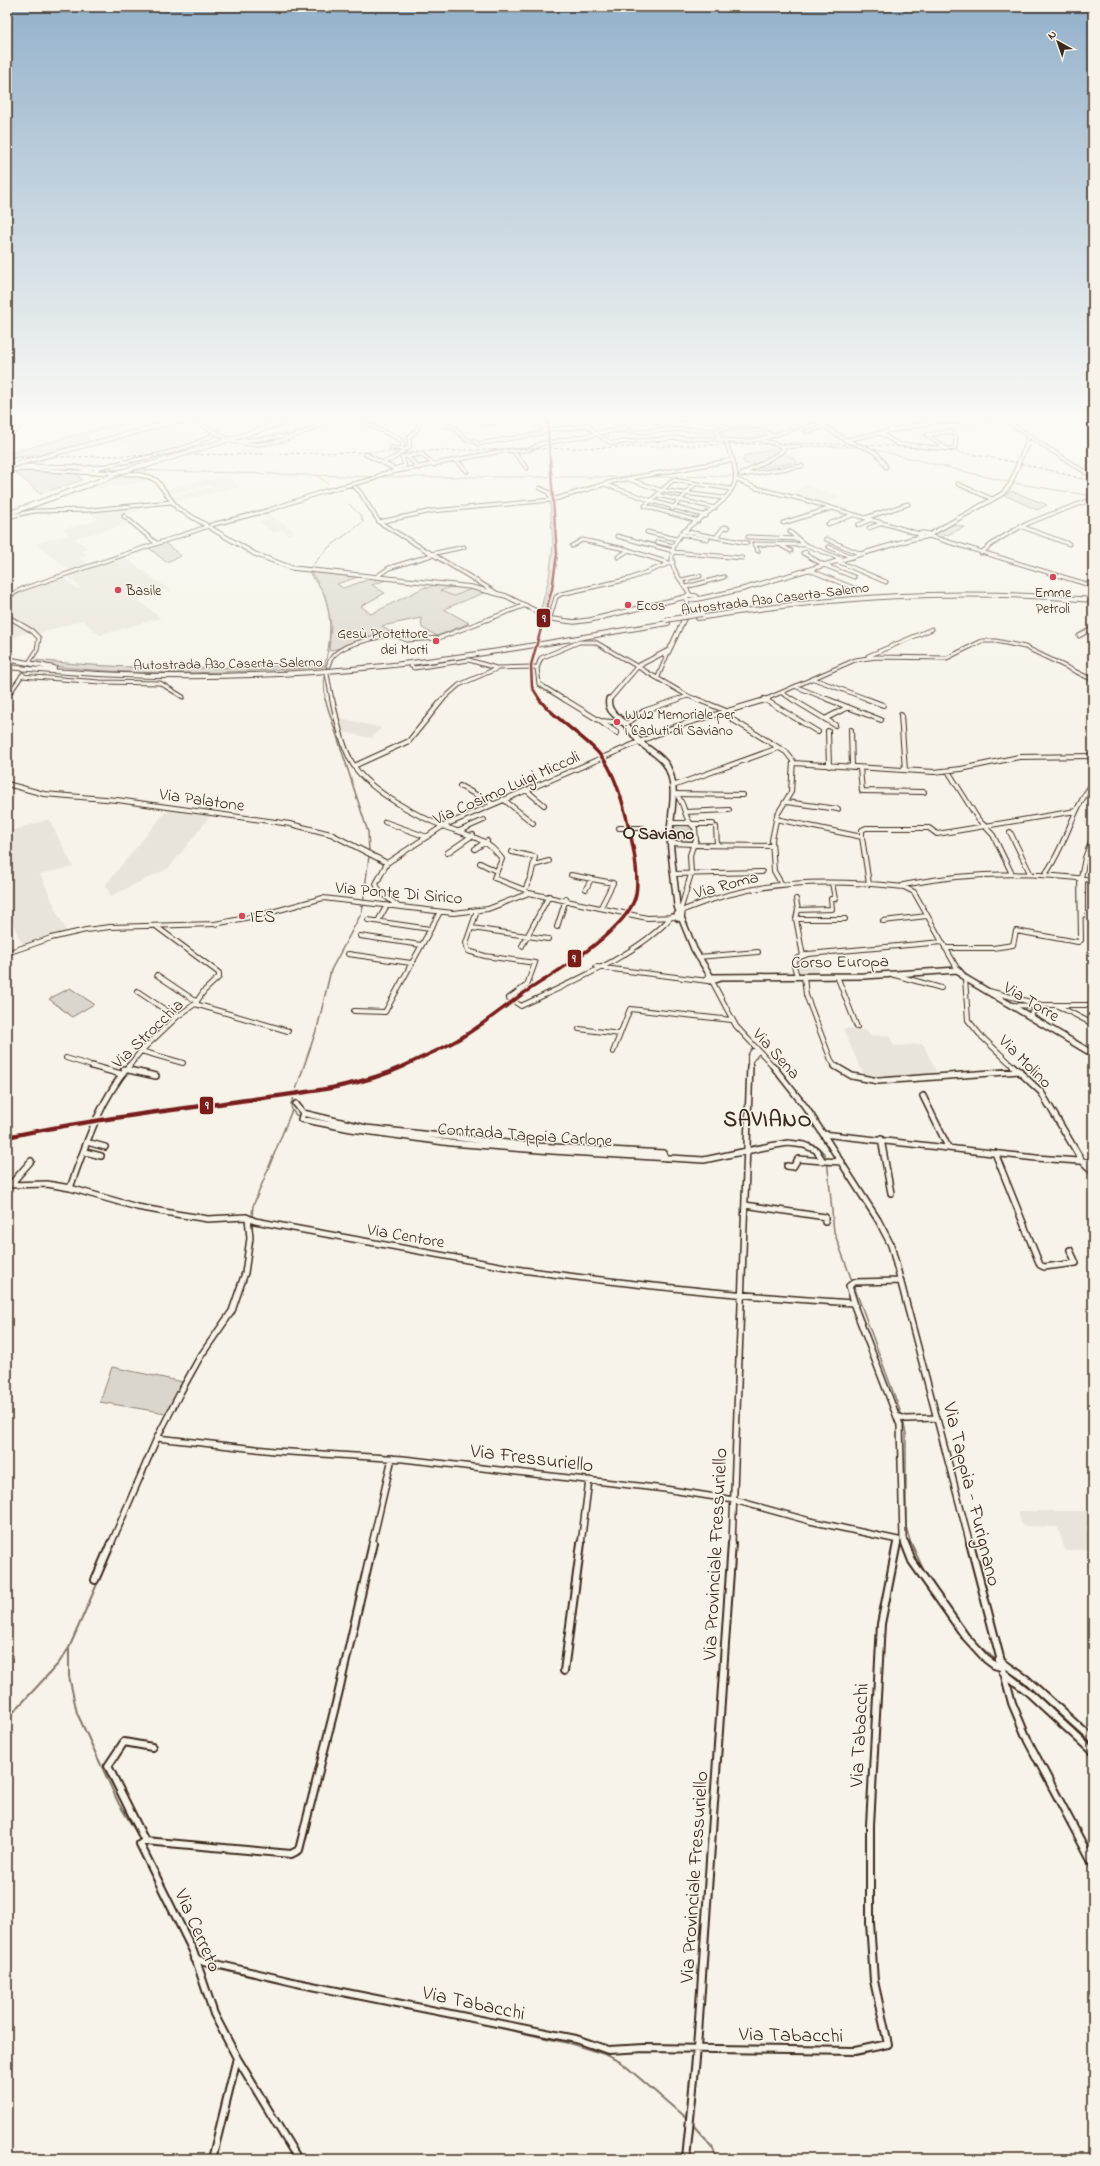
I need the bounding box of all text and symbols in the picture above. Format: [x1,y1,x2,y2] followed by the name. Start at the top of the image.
[1038,22,1078,62] north arrow
[1044,27,1060,44] text: N
[1048,572,1058,582] marker: Emme Petroli
[680,578,870,621] street label: Autostrada A30 Caserta-Salerno
[125,581,162,602] place label: Basile
[1035,583,1072,620] place label: Emme Petroli
[113,585,123,595] marker: Basile
[636,596,665,617] place label: Ecos
[623,600,633,610] marker: Ecos
[536,608,551,628] line badge: 9
[541,611,546,627] text: 9
[337,624,429,661] place label: Gesù Protettore dei Morti
[431,636,441,646] marker: Gesù Protettore dei Morti
[133,652,323,677] street label: Autostrada A30 Caserta-Salerno
[625,705,736,742] place label: WW2 Memoriale per i Caduti di Saviano
[612,717,622,727] marker: WW2 Memoriale per i Caduti di Saviano
[428,745,585,834] street label: Via Cosimo Luigi Miccoli
[157,782,246,819] street label: Via Palatone
[638,822,694,847] place label: Saviano
[623,827,635,839] marker: Saviano
[690,865,761,906] street label: Via Roma
[333,875,464,912] street label: Via Ponte Di Sirico
[250,905,275,930] place label: IES
[237,911,247,921] marker: IES
[567,949,582,968] line badge: 9
[791,949,889,976] street label: Corso Europa
[571,951,576,967] text: 9
[998,975,1064,1029] street label: Via Torre
[106,993,190,1076] street label: Via Strocchia
[745,1022,806,1085] street label: Via Sena
[992,1029,1058,1095] street label: Via Molino
[199,1096,214,1115] line badge: 9
[204,1098,209,1114] text: 9
[723,1106,813,1136] district label: SAVIANO
[437,1117,613,1154] street label: Contrada Tappia Carlone
[364,1217,447,1256] street label: Via Centore
[933,1399,1007,1590] street label: Via Tappia - Furignano
[467,1437,595,1481] street label: Via Fressuriello
[696,1447,737,1662] street label: Via Provinciale Fressuriello
[843,1682,878,1789] street label: Via Tabacchi
[674,1770,717,1985] street label: Via Provinciale Fressuriello
[165,1884,228,1977] street label: Via Cerreto
[418,1979,527,2029] street label: Via Tabacchi
[738,2021,843,2052] street label: Via Tabacchi

